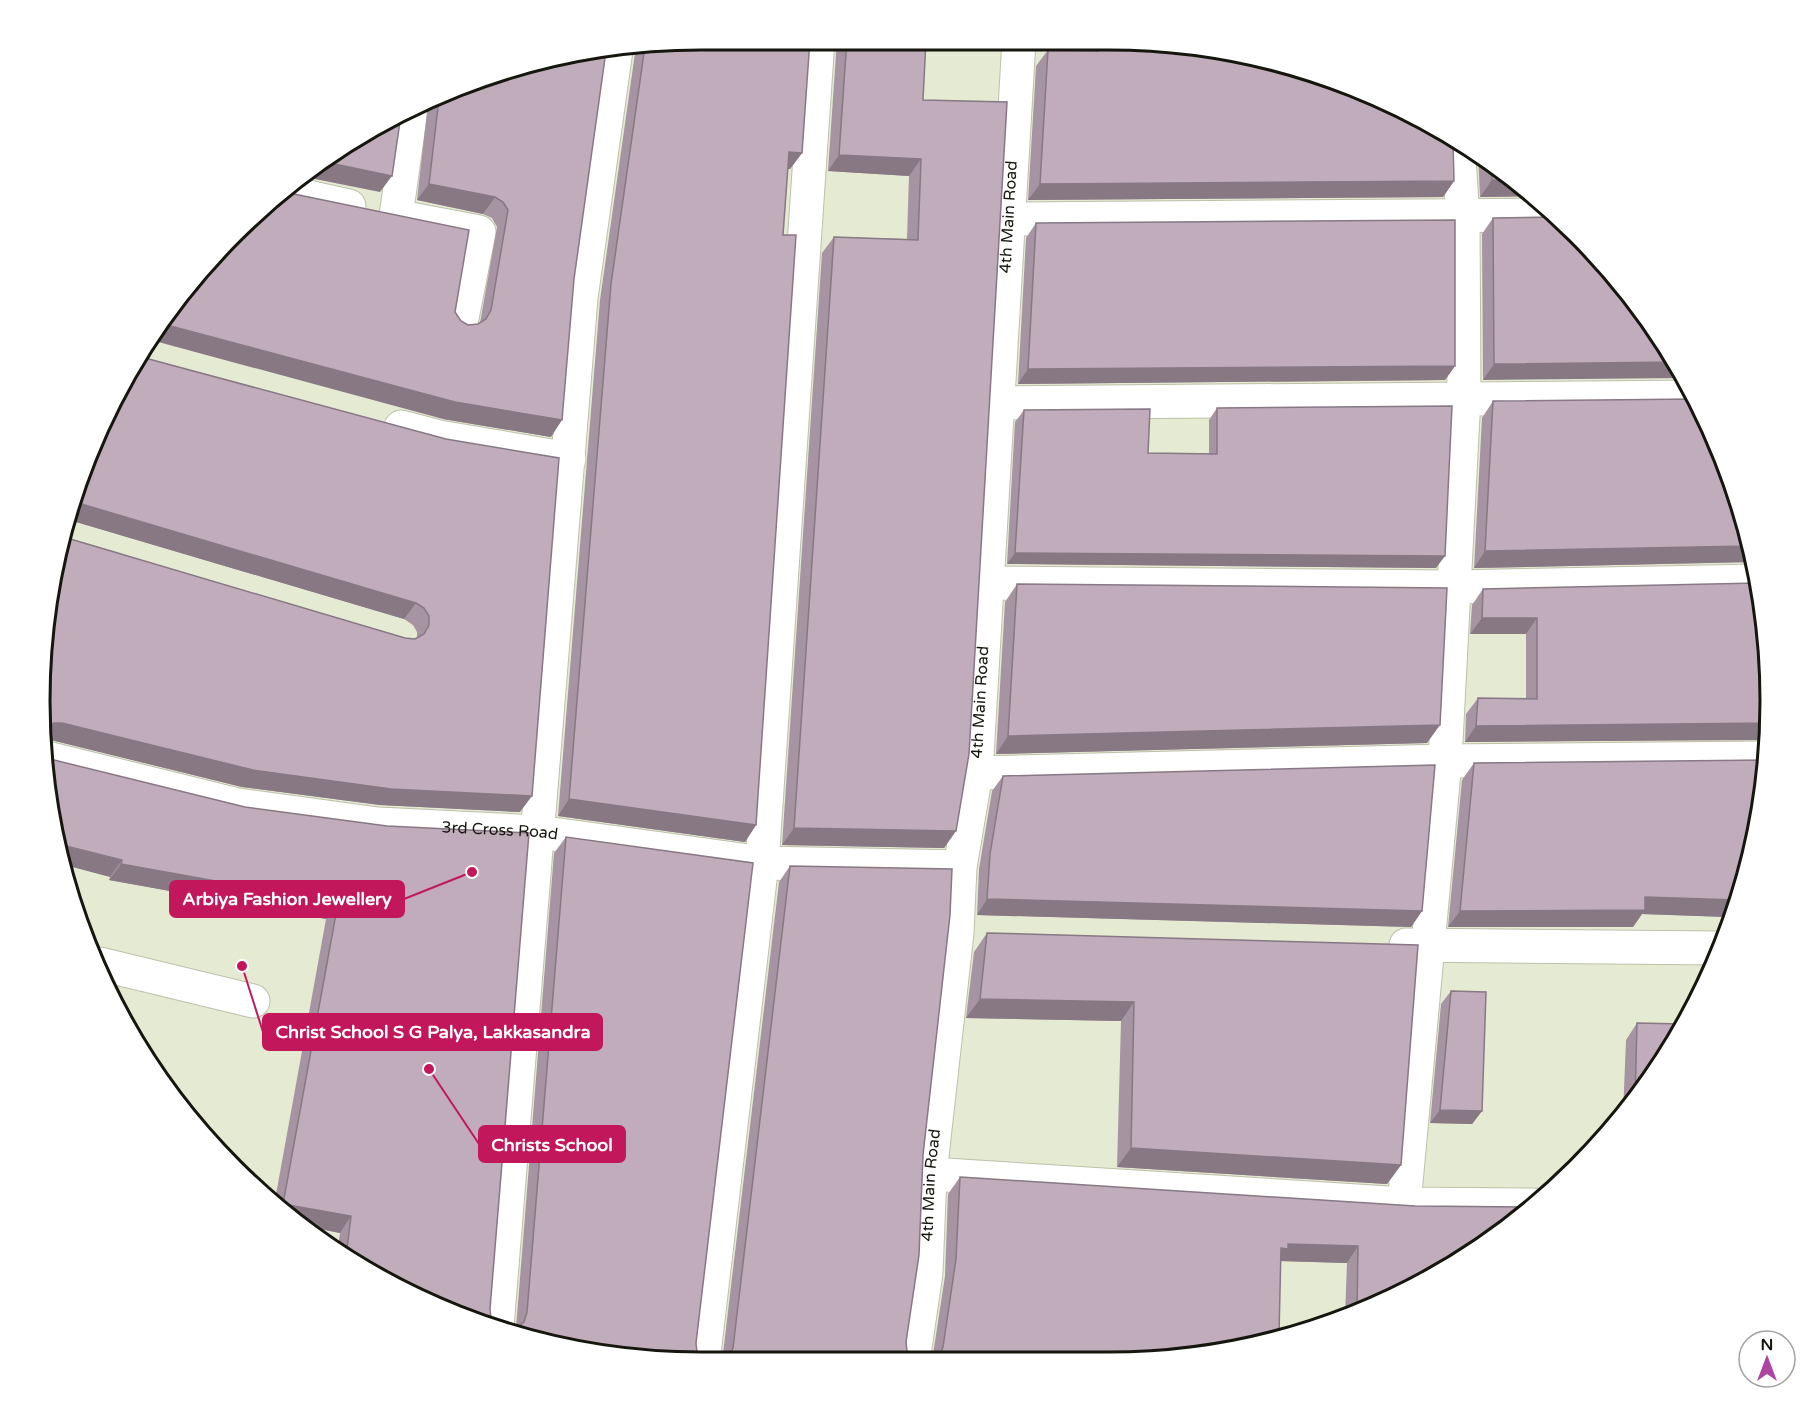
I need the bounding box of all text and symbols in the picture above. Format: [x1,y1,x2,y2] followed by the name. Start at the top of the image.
[995,160,1022,274] street label: 4th Main Road
[967,645,993,759] street label: 4th Main Road
[441,817,559,845] street label: 3rd Cross Road
[170,881,404,917] callout: Arbiya Fashion Jewellery
[182,888,392,910] text: Arbiya Fashion Jewellery
[263,1014,602,1050] callout: Christ School S G Palya, Lakkasandra
[275,1021,591,1043] text: Christ School S G Palya, Lakkasandra
[479,1126,625,1162] callout: Christs School
[917,1128,945,1242] street label: 4th Main Road
[491,1134,613,1156] text: Christs School
[1737,1329,1797,1389] north arrow
[1761,1335,1773,1355] text: N

